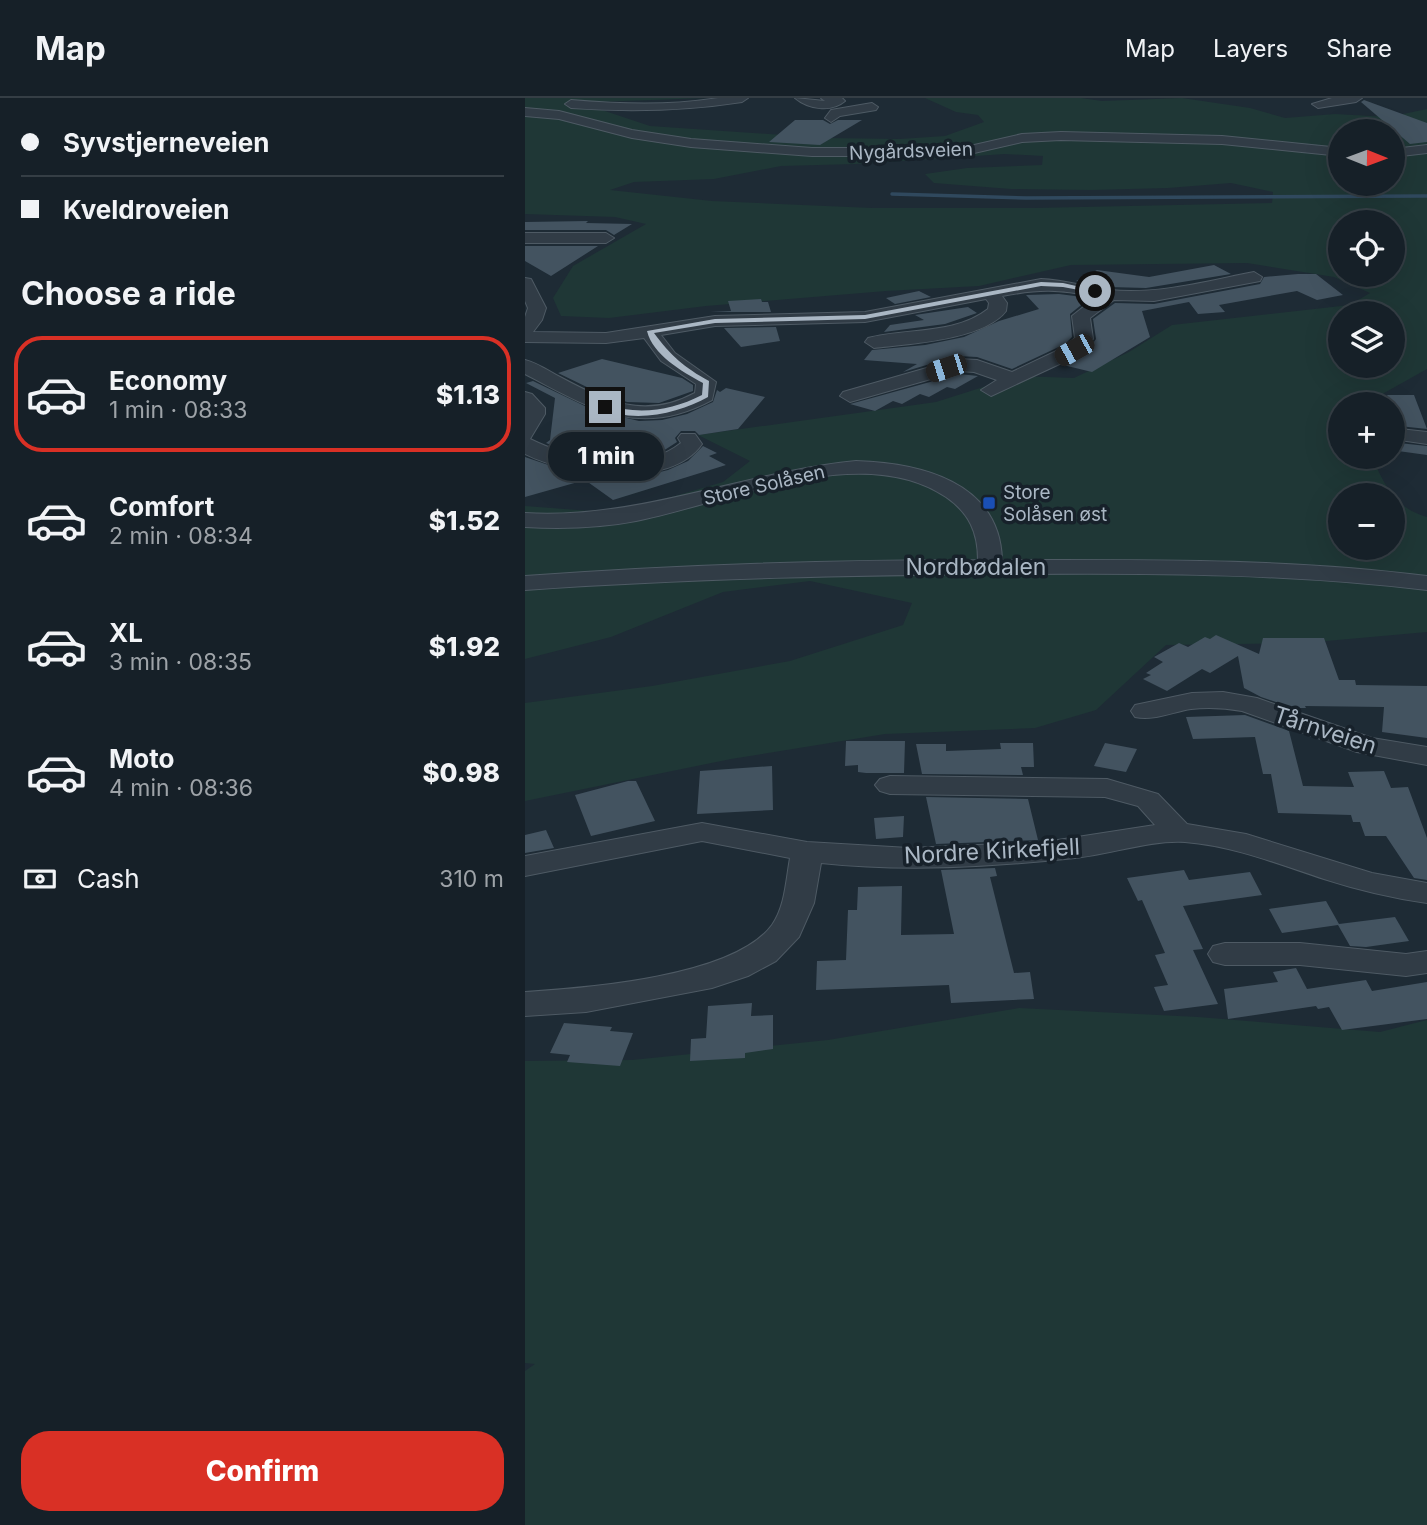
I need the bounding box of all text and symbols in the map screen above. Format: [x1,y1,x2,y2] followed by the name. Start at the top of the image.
[35,28,106,68] text: Map
[1125,34,1175,63] text: Map
[1213,34,1288,63] text: Layers
[1326,34,1392,63] text: Share
[1328,119,1405,196] north arrow
[1328,119,1405,560] map controls
[63,127,269,158] text: Syvstjerneveien
[849,137,973,165] street label: Nygårdsveien
[63,194,229,225] text: Kveldroveien
[1328,210,1405,287] button: locate
[21,274,236,313] text: Choose a ride
[1079,275,1111,307] route start
[1328,301,1405,378] button: layers
[1051,331,1098,369] car
[923,352,970,384] car
[25,363,88,426] icon: car
[109,365,227,396] text: Economy
[436,379,500,410] text: $1.13
[589,391,621,423] route end
[1328,392,1405,469] button: +
[109,396,247,424] text: 1 min · 08:33
[547,432,663,480] callout: 1 min
[577,442,635,470] text: 1 min
[701,460,827,510] street label: Store Solåsen
[1003,481,1107,526] place label: Store Solåsen øst
[1328,483,1405,560] button: −
[25,489,88,552] icon: car
[109,491,214,522] text: Comfort
[981,495,997,511] marker: Store Solåsen øst
[429,505,500,536] text: $1.52
[109,522,253,550] text: 2 min · 08:34
[906,553,1046,581] street label: Nordbødalen
[25,615,88,678] icon: car
[109,617,143,648] text: XL
[429,631,500,662] text: $1.92
[109,648,252,676] text: 3 min · 08:35
[1270,700,1380,760] street label: Tårnveien
[25,741,88,804] icon: car
[109,743,174,774] text: Moto
[422,757,500,788] text: $0.98
[109,774,253,802] text: 4 min · 08:36
[903,832,1081,870] street label: Nordre Kirkefjell
[21,860,59,898] icon: cash
[77,863,140,894] text: Cash
[439,865,504,893] text: 310 m
[21,1431,504,1511] button: Confirm

